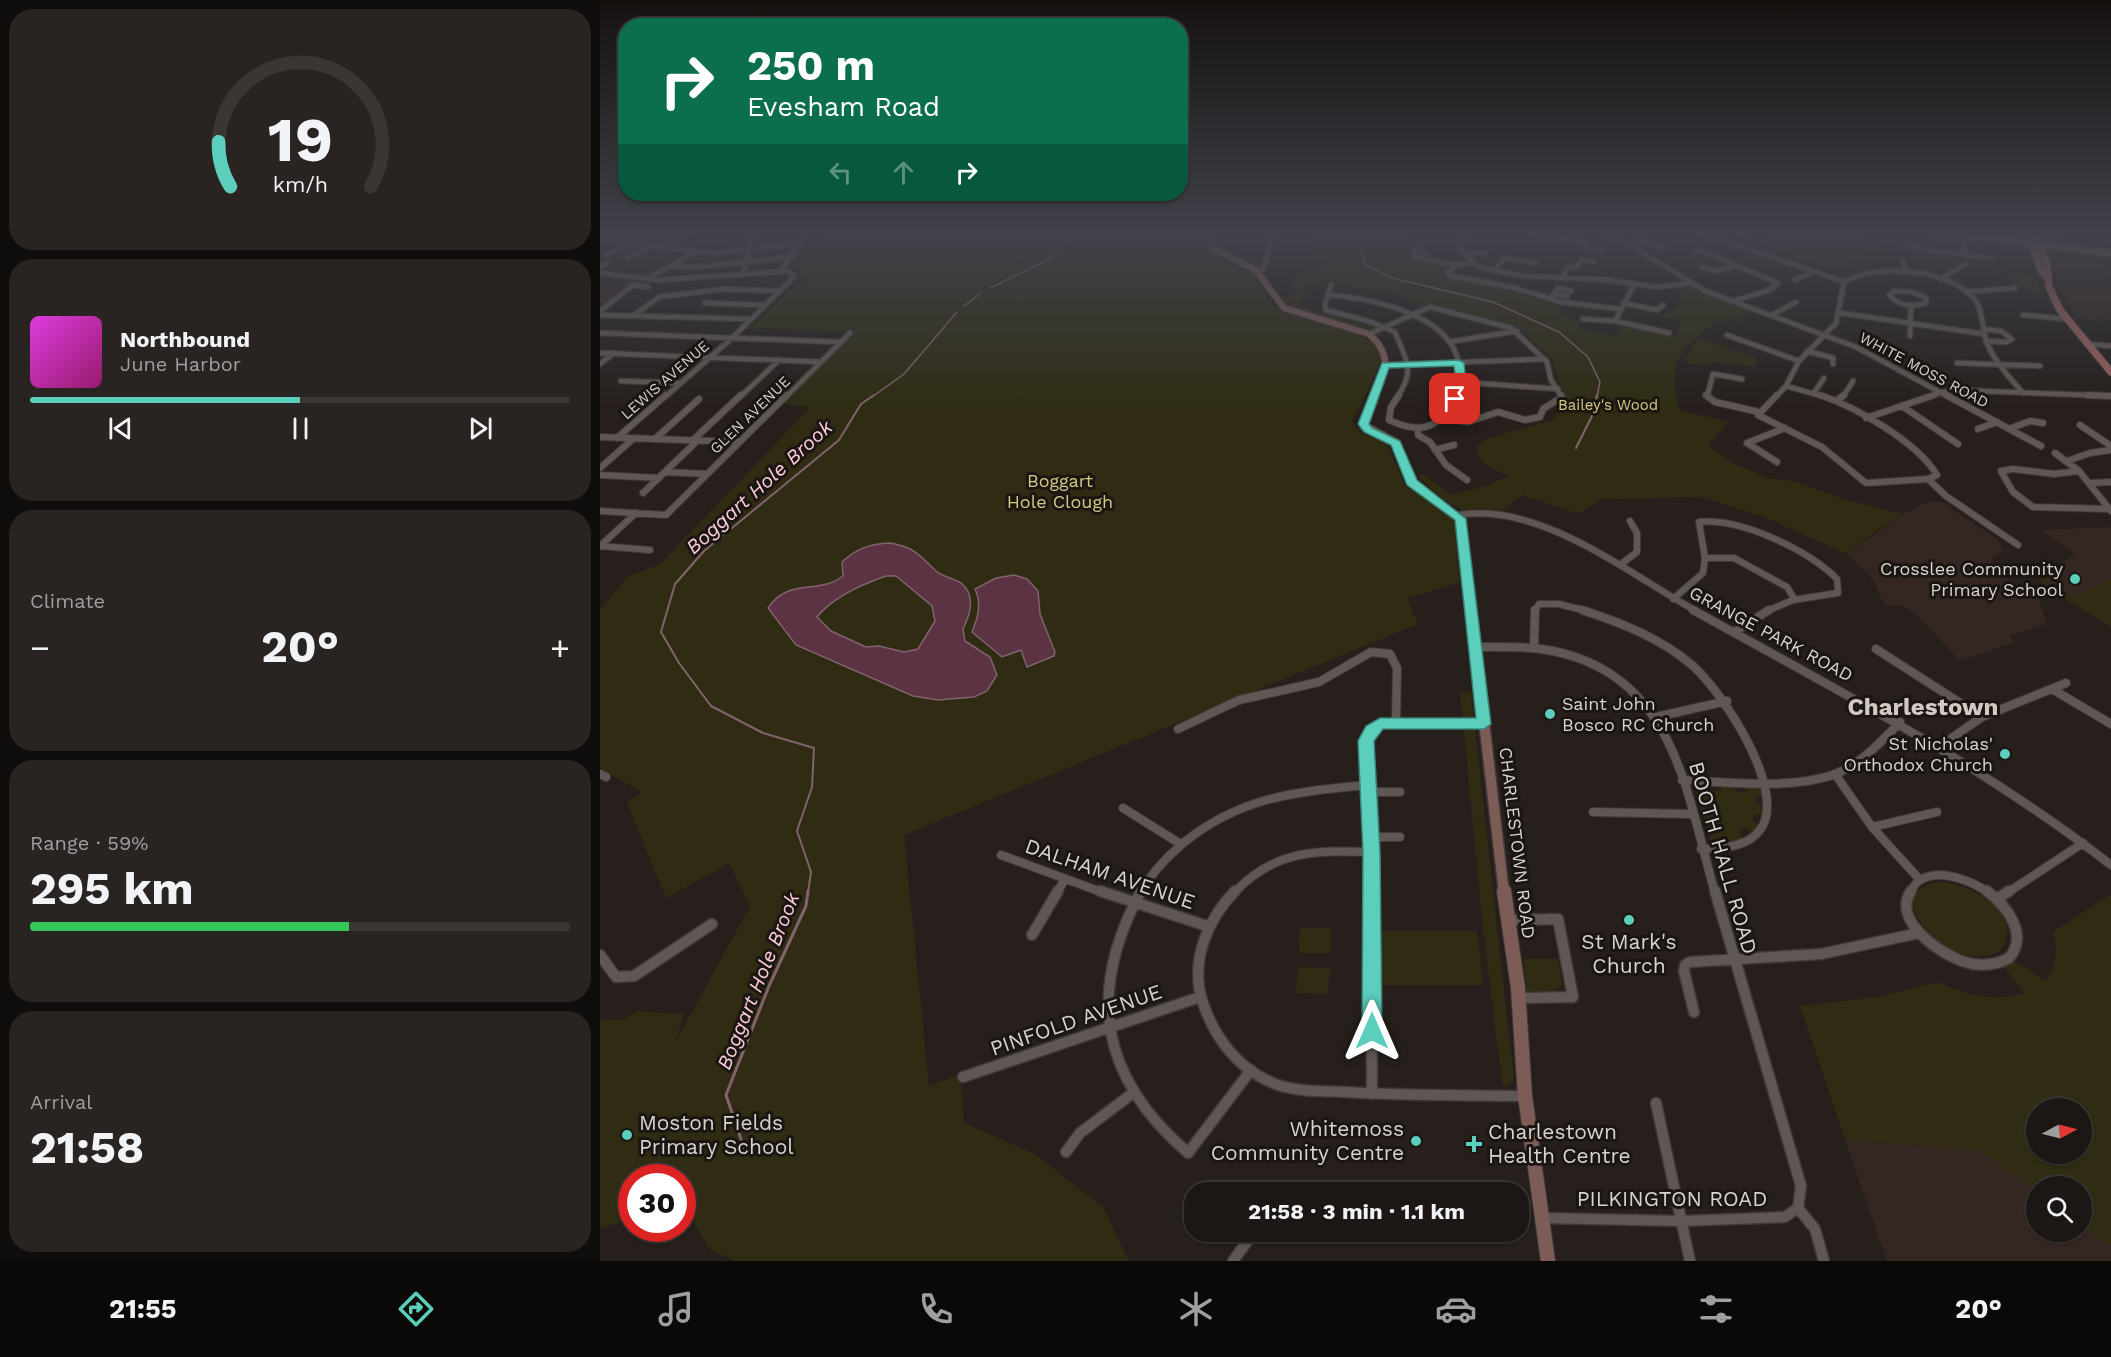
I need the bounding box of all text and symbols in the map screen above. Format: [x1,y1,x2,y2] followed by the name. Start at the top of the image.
[747,41,875,90] text: 250 m
[648,42,726,120] icon: right
[747,91,940,123] text: Evesham Road
[267,103,333,176] text: 19
[824,156,857,189] icon: left
[887,156,920,189] icon: ahead
[950,156,983,189] icon: right
[272,172,328,197] text: km/h
[120,327,250,352] text: Northbound
[1856,328,1992,412] street label: WHITE MOSS ROAD
[617,337,713,423] street label: LEWIS AVENUE
[120,352,241,376] text: June Harbor
[706,372,794,458] street label: GLEN AVENUE
[1429,373,1480,424] pin
[1438,382,1471,415] icon: arrive
[1558,396,1658,414] park label: Bailey's Wood
[104,412,137,445] icon: previous
[284,412,317,445] icon: pause
[464,412,497,445] icon: next
[681,414,838,559] water label: Boggart Hole Brook
[1007,470,1113,512] park label: Boggart Hole Clough
[1880,558,2064,600] place label: Crosslee Community Primary School
[2068,572,2082,586] marker: Crosslee Community Primary School
[1686,582,1857,686] street label: GRANGE PARK ROAD
[30,589,105,613] text: Climate
[261,620,339,673] text: 20°
[30,628,50,667] text: −
[550,628,570,667] text: +
[1562,693,1714,735] place label: Saint John Bosco RC Church
[1847,693,1999,721] district label: Charlestown
[1543,707,1557,721] marker: Saint John Bosco RC Church
[1843,733,1993,775] place label: St Nicholas' Orthodox Church
[1495,746,1540,940] street label: CHARLESTOWN ROAD
[1998,747,2012,761] marker: St Nicholas' Orthodox Church
[1684,759,1763,957] street label: BOOTH HALL ROAD
[30,831,148,855] text: Range · 59%
[1022,833,1198,914] street label: DALHAM AVENUE
[30,862,194,915] text: 295 km
[712,888,805,1073] water label: Boggart Hole Brook
[1622,913,1636,927] marker: St Mark's Church
[1581,929,1677,978] place label: St Mark's Church
[987,978,1165,1061] street label: PINFOLD AVENUE
[1340,999,1404,1063] position arrow
[30,1090,92,1114] text: Arrival
[2026,1098,2092,1164] north arrow
[2026,1098,2092,1242] map controls
[639,1110,794,1159] place label: Moston Fields Primary School
[1211,1116,1404,1165] place label: Whitemoss Community Centre
[1488,1119,1631,1168] place label: Charlestown Health Centre
[30,1121,144,1174] text: 21:58
[620,1128,634,1142] marker: Moston Fields Primary School
[1409,1134,1423,1148] marker: Whitemoss Community Centre
[1465,1135,1483,1153] marker: Charlestown Health Centre
[618,1164,696,1242] speed limit sign: 30
[2026,1176,2092,1242] button: search
[1577,1186,1767,1211] street label: PILKINGTON ROAD
[1248,1199,1465,1224] text: 21:58 · 3 min · 1.1 km
[395,1288,437,1330] icon: directions
[655,1288,697,1330] icon: music
[915,1288,957,1330] icon: phone
[1175,1288,1217,1330] icon: climate
[1435,1288,1477,1330] icon: car
[1695,1288,1737,1330] icon: filters
[109,1293,176,1325] text: 21:55
[1955,1293,2002,1325] text: 20°

